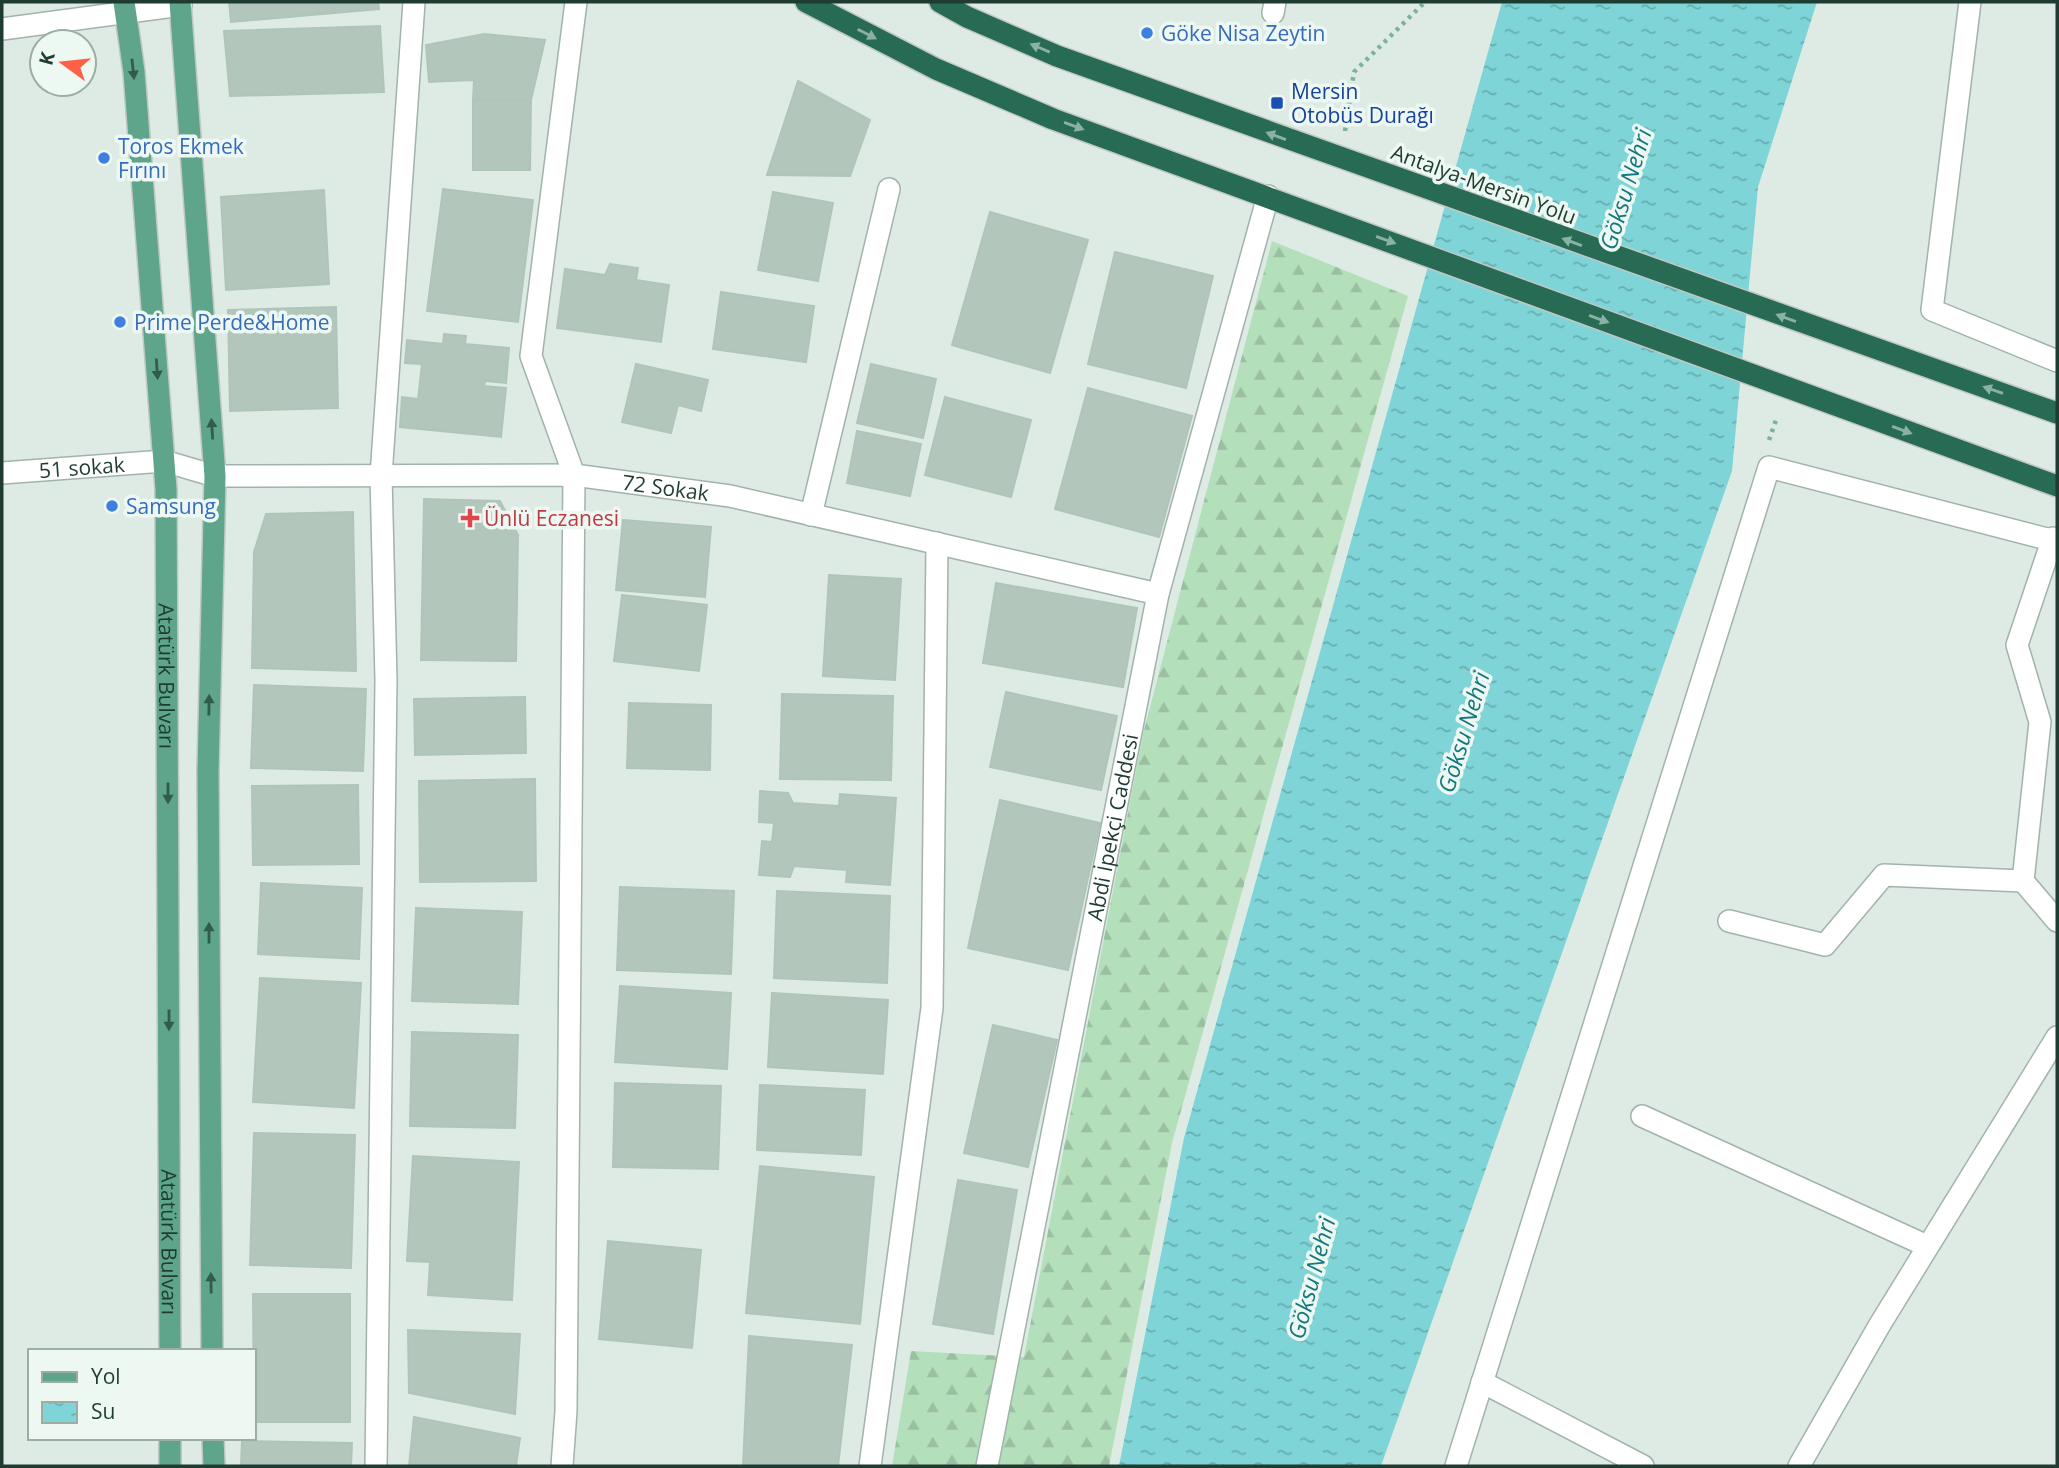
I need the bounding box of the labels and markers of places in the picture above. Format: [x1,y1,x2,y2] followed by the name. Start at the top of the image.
[1161,19,1325,47] place label: Göke Nisa Zeytin
[1139,25,1155,41] marker: Göke Nisa Zeytin
[1291,77,1434,129] place label: Mersin Otobüs Durağı
[1269,95,1285,111] marker: Mersin Otobüs Durağı
[118,132,244,184] place label: Toros Ekmek Fırını
[96,150,112,166] marker: Toros Ekmek Fırını
[134,308,330,336] place label: Prime Perde&Home
[112,314,128,330] marker: Prime Perde&Home
[126,492,216,520] place label: Samsung
[104,498,120,514] marker: Samsung
[484,504,619,532] place label: Ünlü Eczanesi
[462,510,478,526] marker: Ünlü Eczanesi

